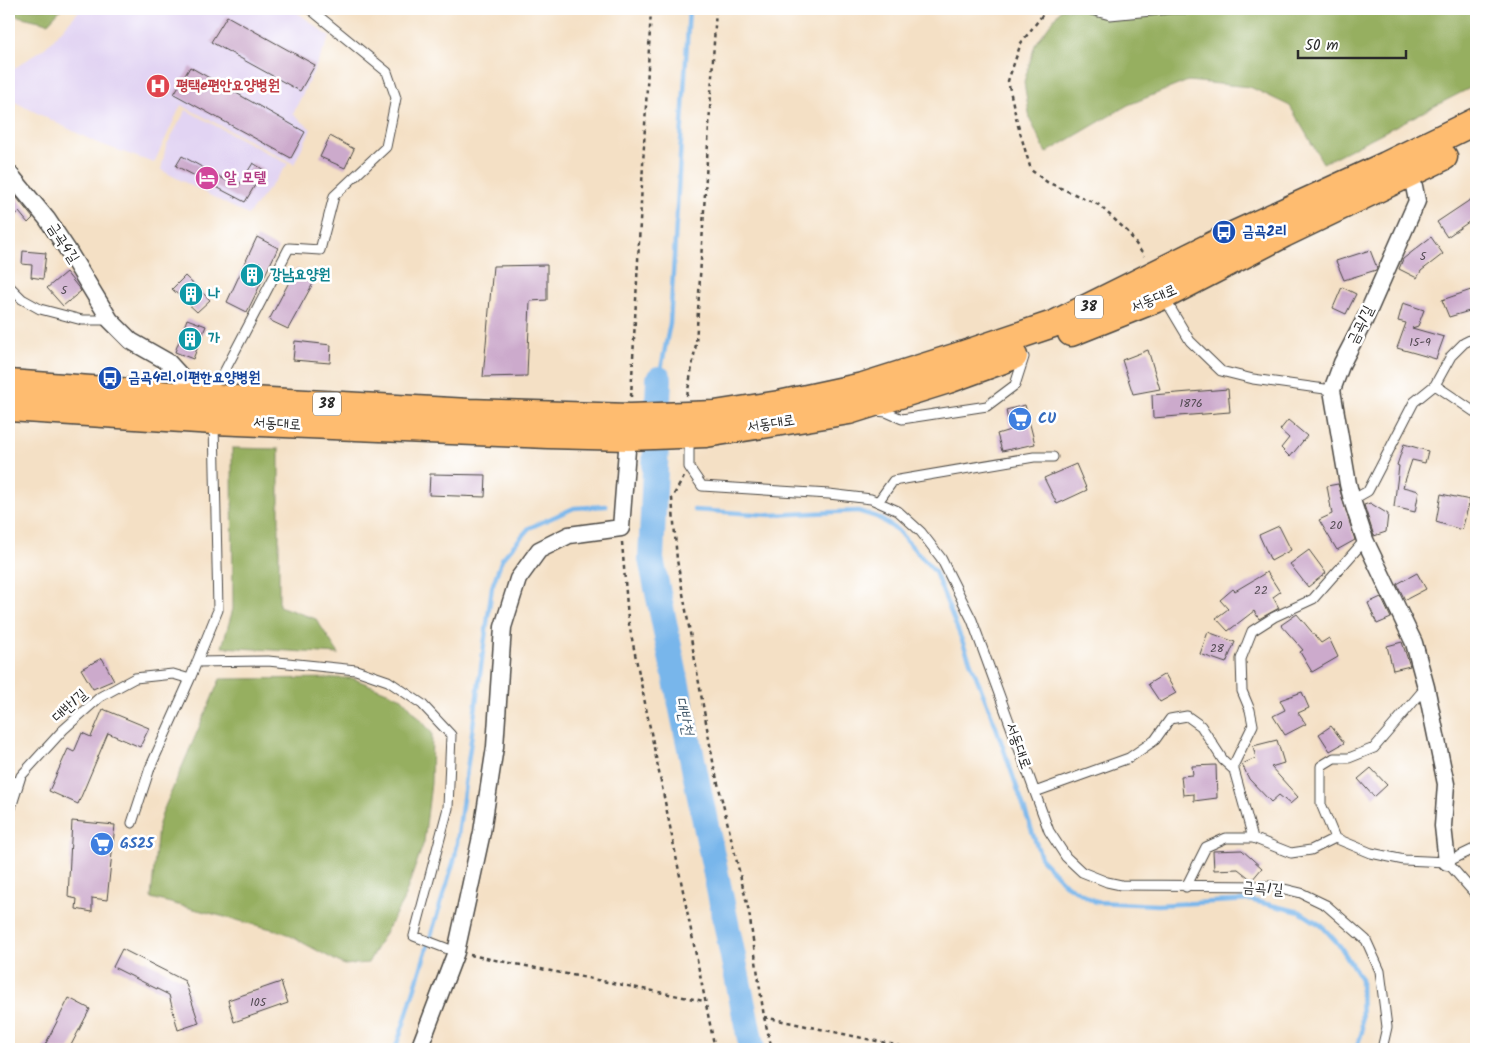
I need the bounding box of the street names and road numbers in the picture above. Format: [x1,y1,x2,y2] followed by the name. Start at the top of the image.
[41,218,85,268] street label: 금곡4길
[1127,278,1181,320] street label: 서동대로
[1075,296,1103,318] road number: 38
[1341,301,1381,349] street label: 금곡1길
[313,392,341,416] road number: 38
[745,408,797,440] street label: 서동대로
[252,411,302,437] street label: 서동대로
[47,683,93,729] street label: 대반1길
[998,719,1038,773] street label: 서동대로
[1242,876,1284,902] street label: 금곡1길

